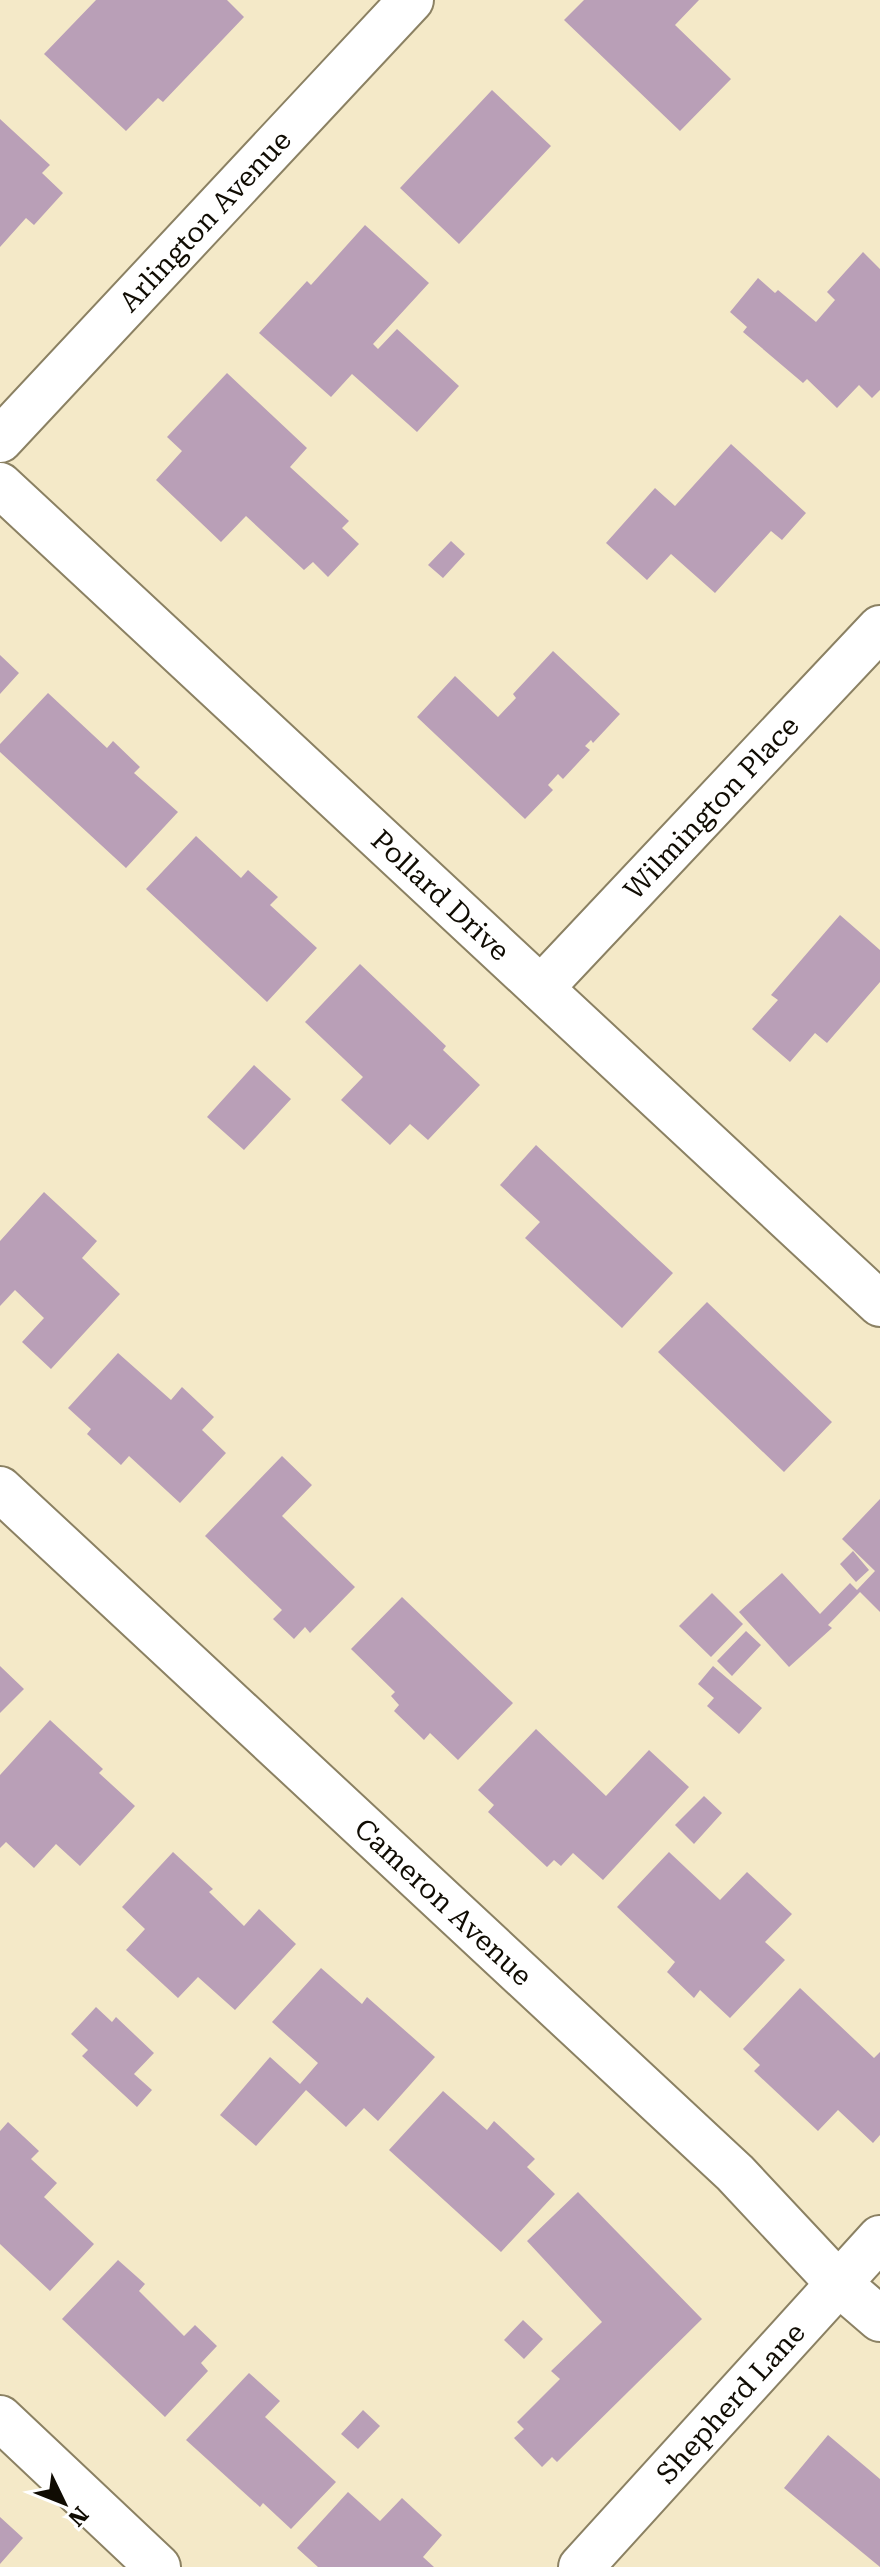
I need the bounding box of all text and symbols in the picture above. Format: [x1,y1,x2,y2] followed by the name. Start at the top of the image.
[112,123,297,318] street label: Arlington Avenue
[617,709,805,906] street label: Wilmington Place
[365,823,517,967] street label: Pollard Drive
[348,1811,539,1992] street label: Cameron Avenue
[649,2316,812,2490] street label: Shepherd Lane
[24,2463,104,2543] north arrow
[63,2502,93,2531] text: N

